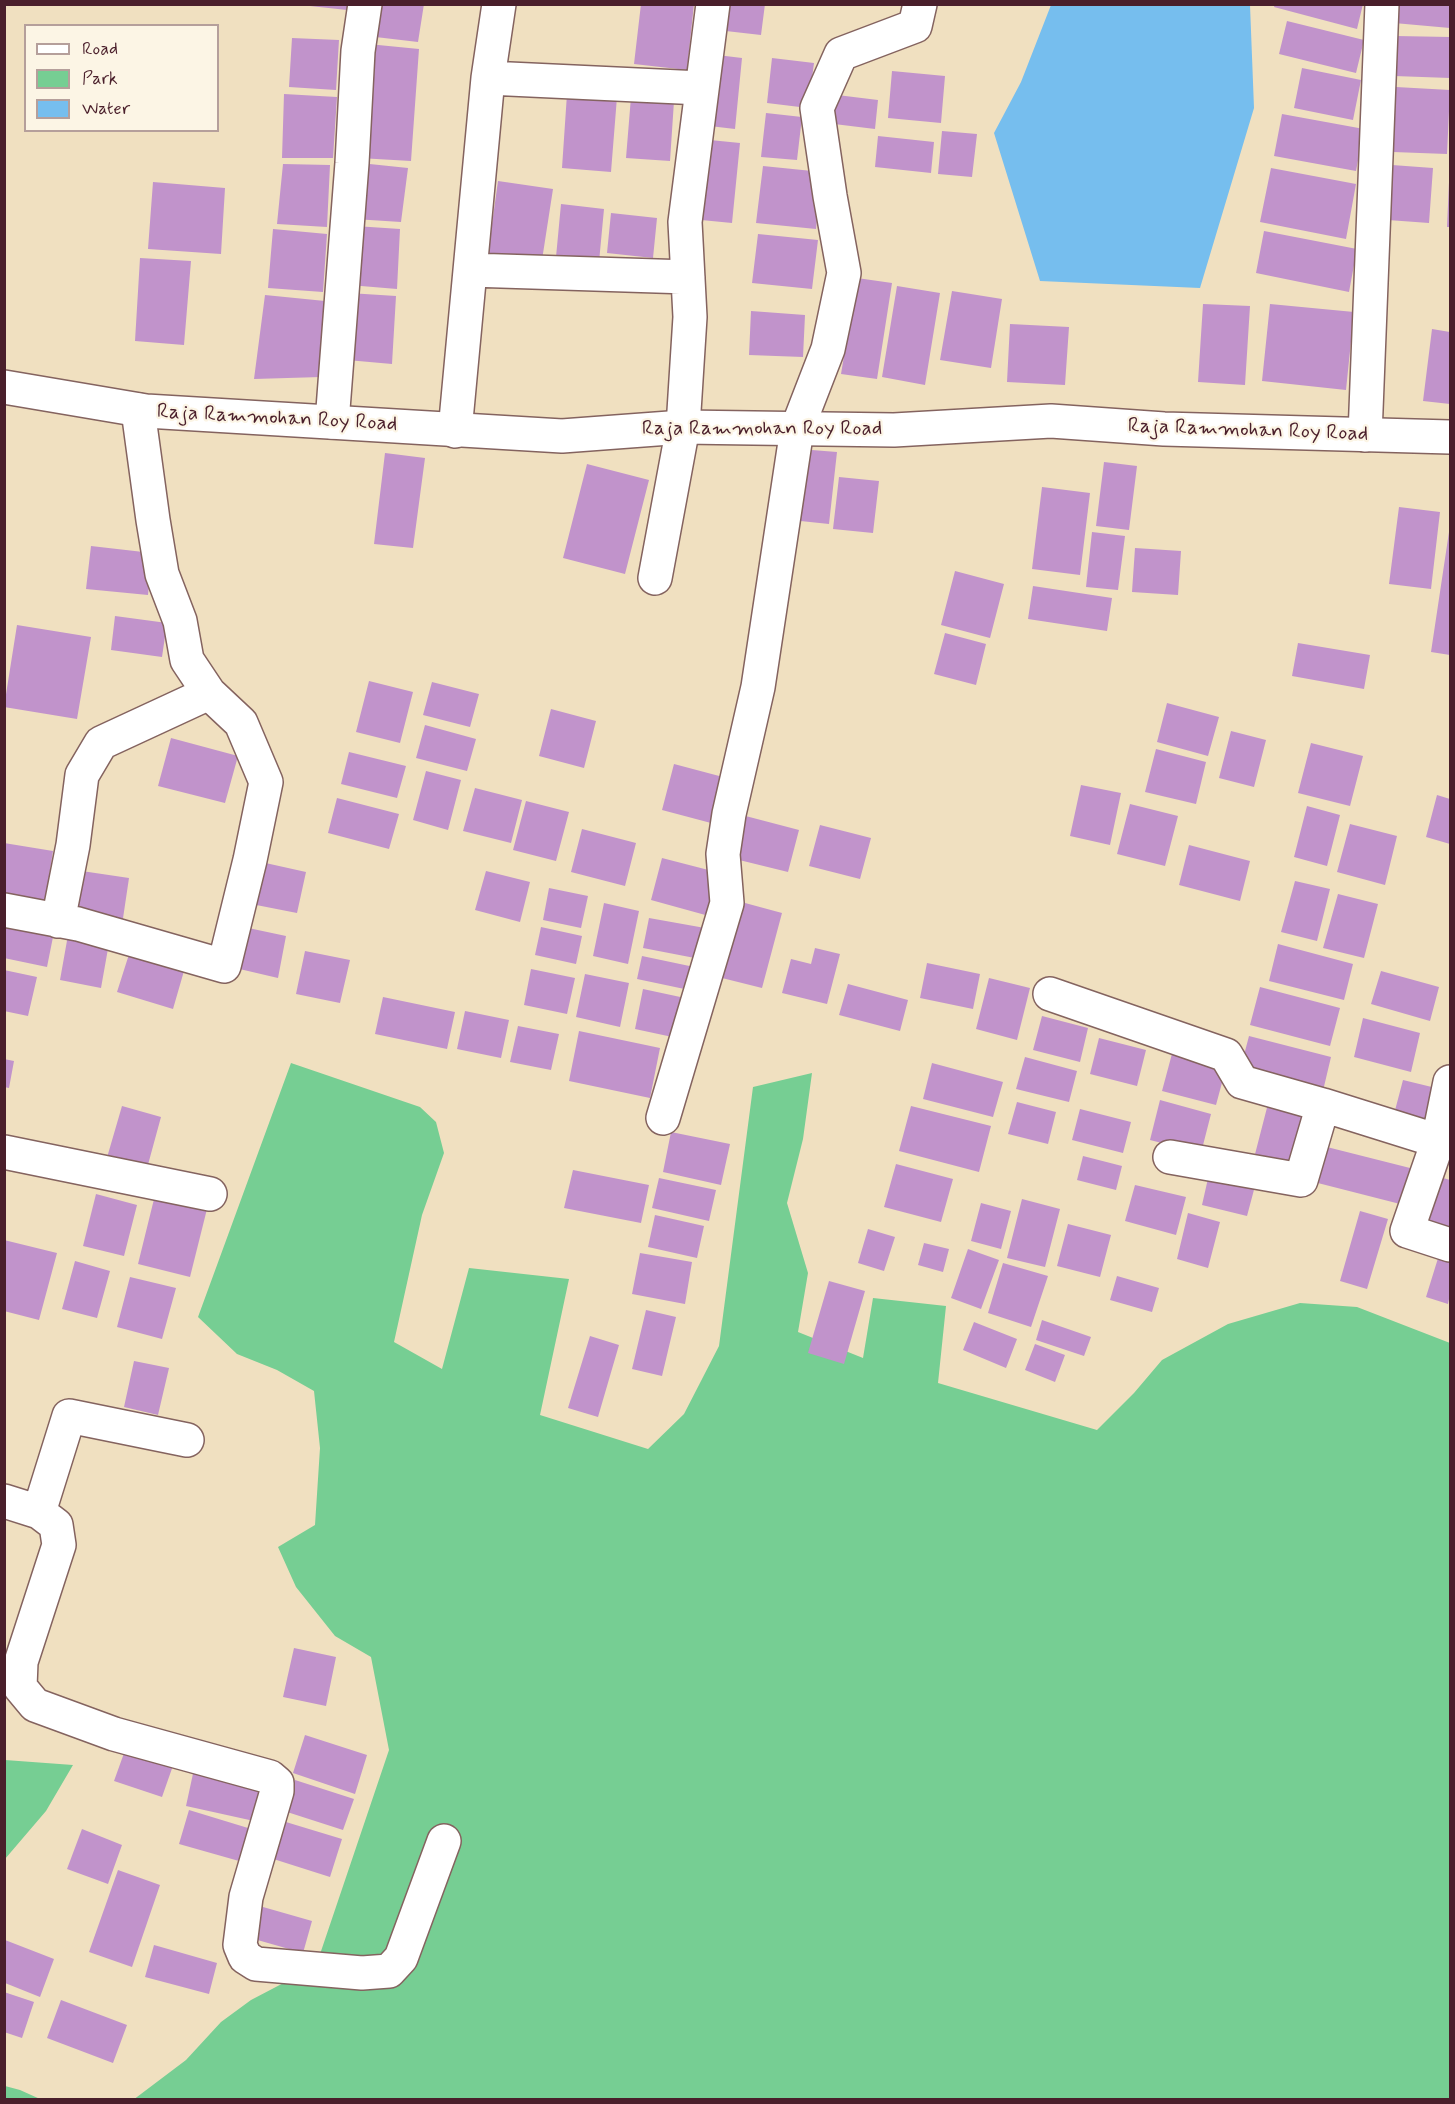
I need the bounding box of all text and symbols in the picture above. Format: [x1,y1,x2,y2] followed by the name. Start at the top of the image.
[24,24,219,132] legend
[82,37,118,61] text: Road
[82,67,118,91] text: Park
[82,97,130,121] text: Water
[156,400,398,438] street label: Raja Rammohan Roy Road
[1127,414,1369,448] street label: Raja Rammohan Roy Road
[642,417,882,443] street label: Raja Rammohan Roy Road

